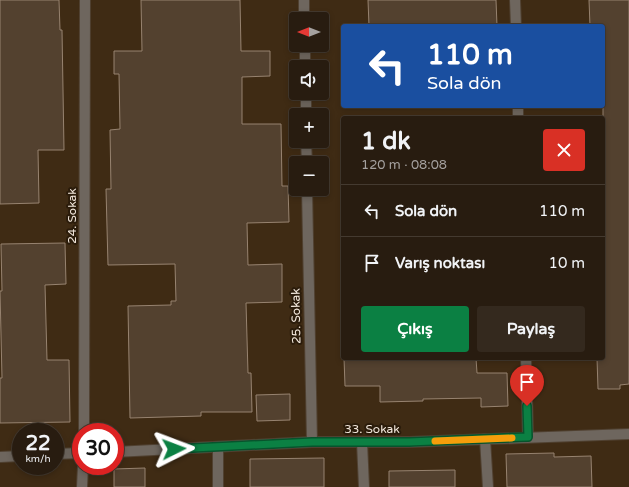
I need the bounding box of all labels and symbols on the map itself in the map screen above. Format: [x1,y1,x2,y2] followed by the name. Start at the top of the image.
[289,12,329,52] north arrow
[65,188,79,244] street label: 24. Sokak
[289,288,303,344] street label: 25. Sokak
[510,365,544,406] pin
[344,422,400,436] street label: 33. Sokak
[72,423,124,475] speed limit sign: 30
[153,428,195,470] position arrow

